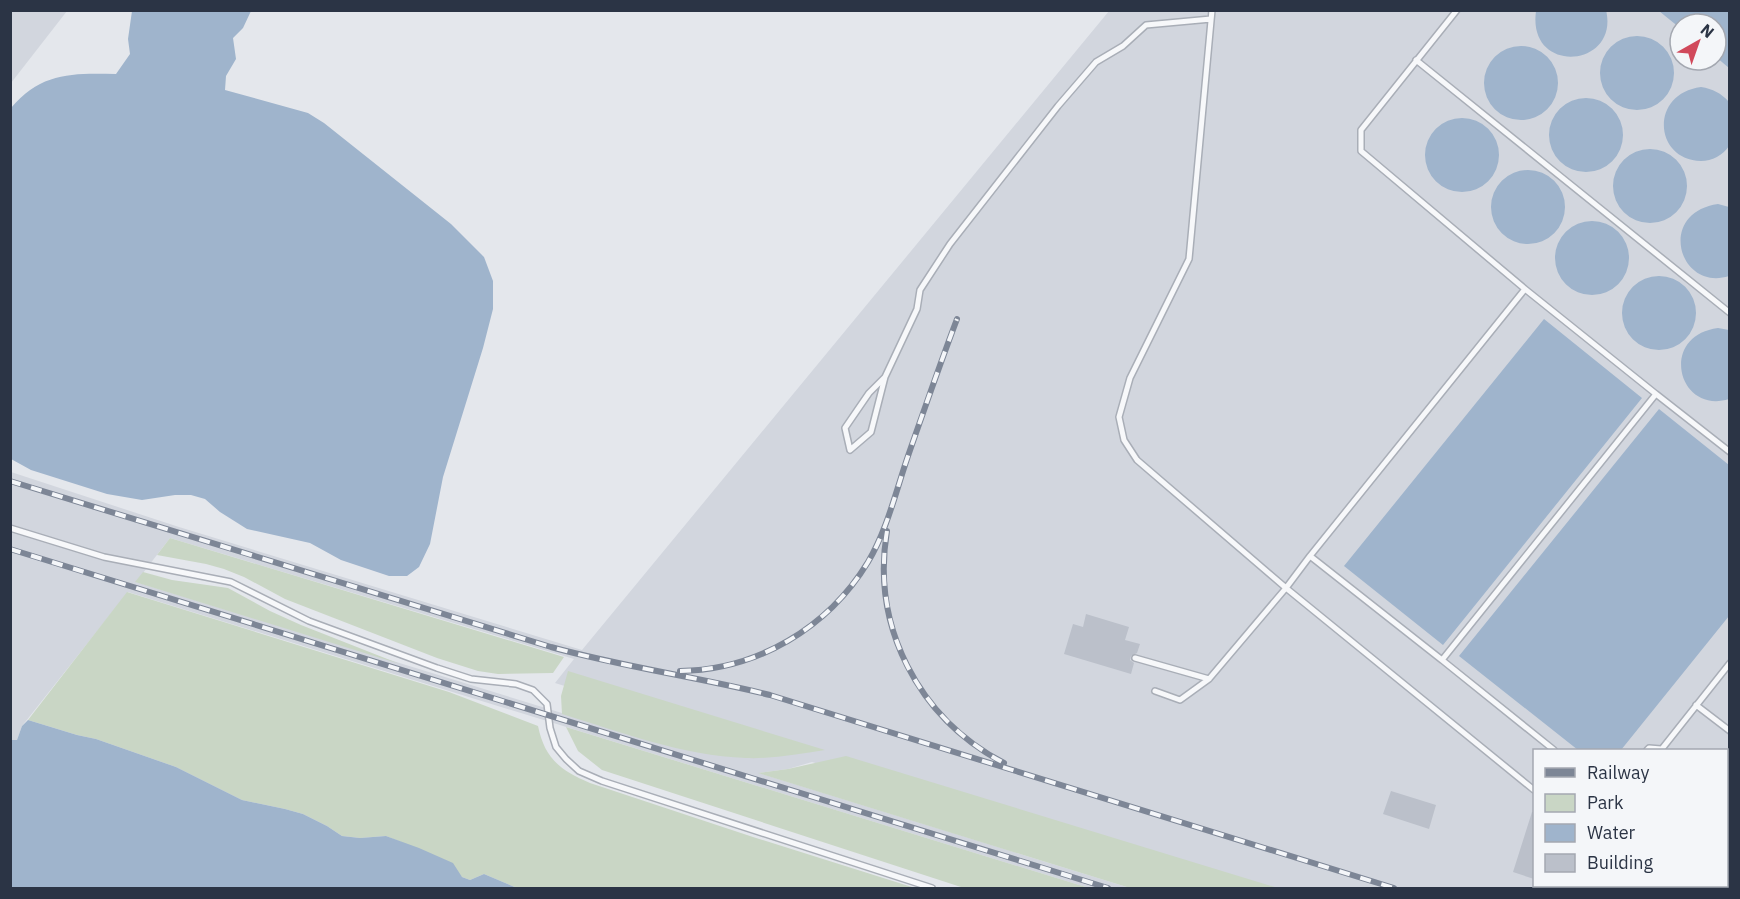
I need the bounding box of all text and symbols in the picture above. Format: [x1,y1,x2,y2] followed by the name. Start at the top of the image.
[1668,12,1728,72] north arrow
[1697,19,1719,42] text: N
[1533,749,1728,887] legend
[1587,761,1649,784] text: Railway
[1587,791,1624,814] text: Park
[1587,821,1636,844] text: Water
[1587,851,1654,874] text: Building

